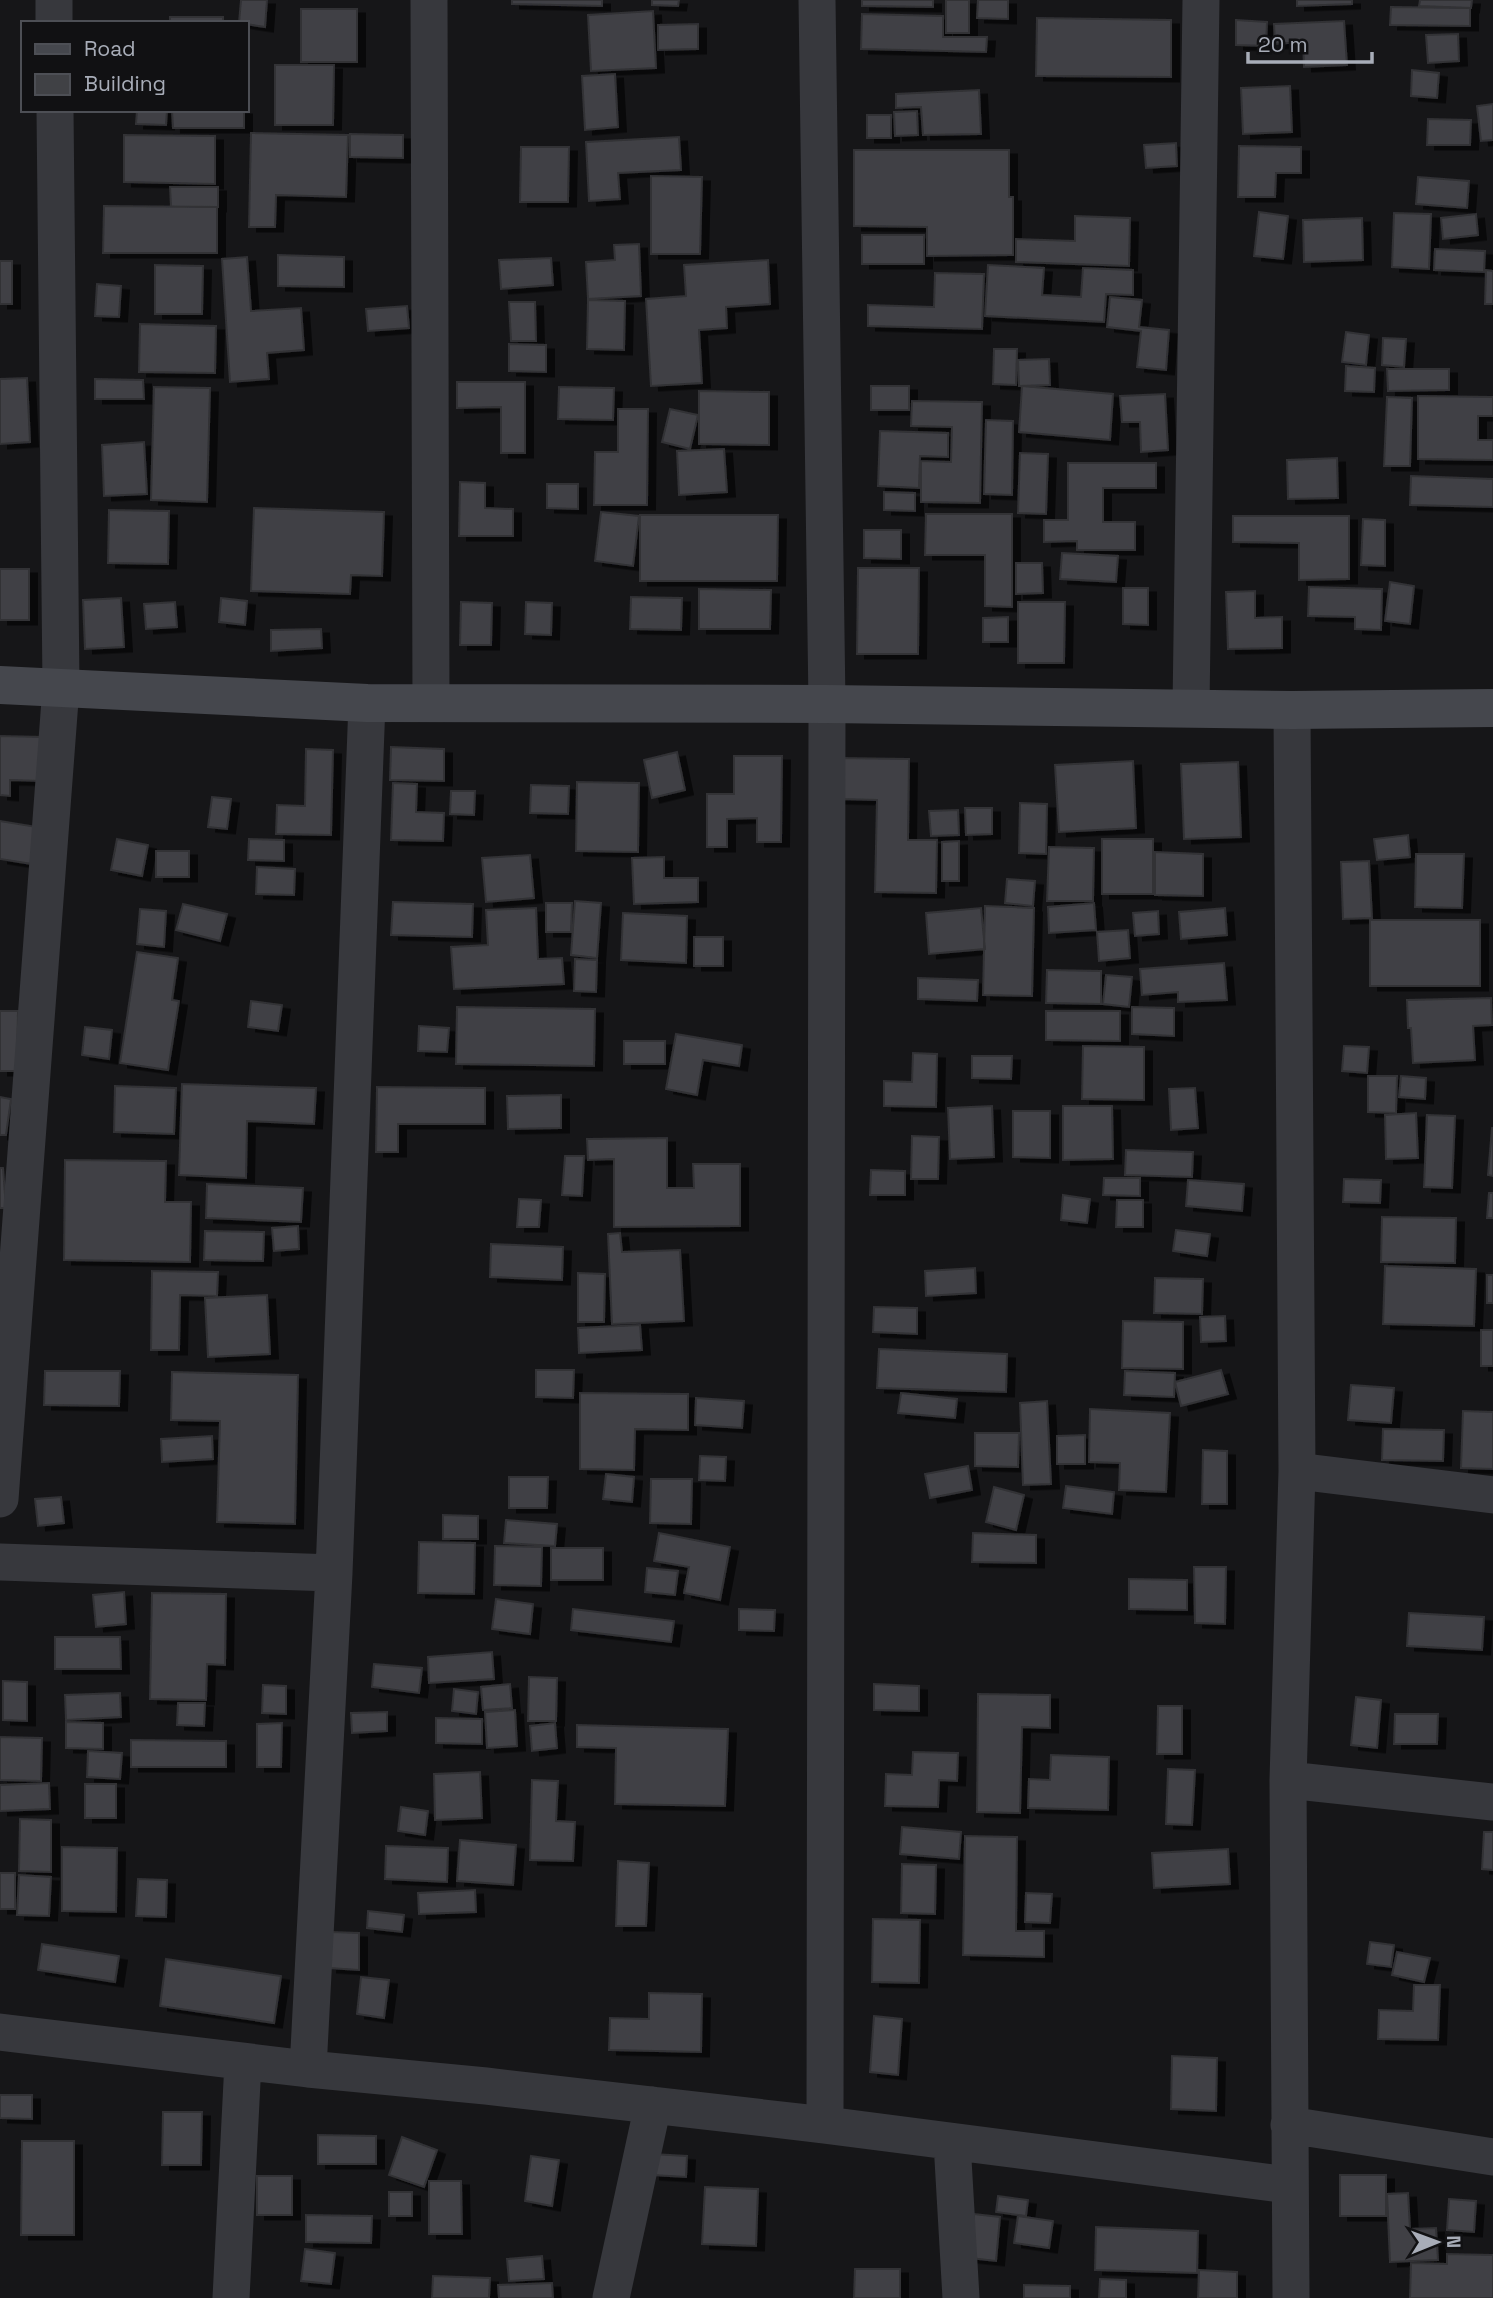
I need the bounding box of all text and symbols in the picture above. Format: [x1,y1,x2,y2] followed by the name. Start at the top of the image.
[21,21,248,112] legend
[1248,21,1372,65] scale bar
[1258,31,1308,58] text: 20 m
[84,35,136,62] text: Road
[84,70,166,97] text: Building
[1402,2207,1472,2277] north arrow
[1441,2235,1466,2248] text: N

